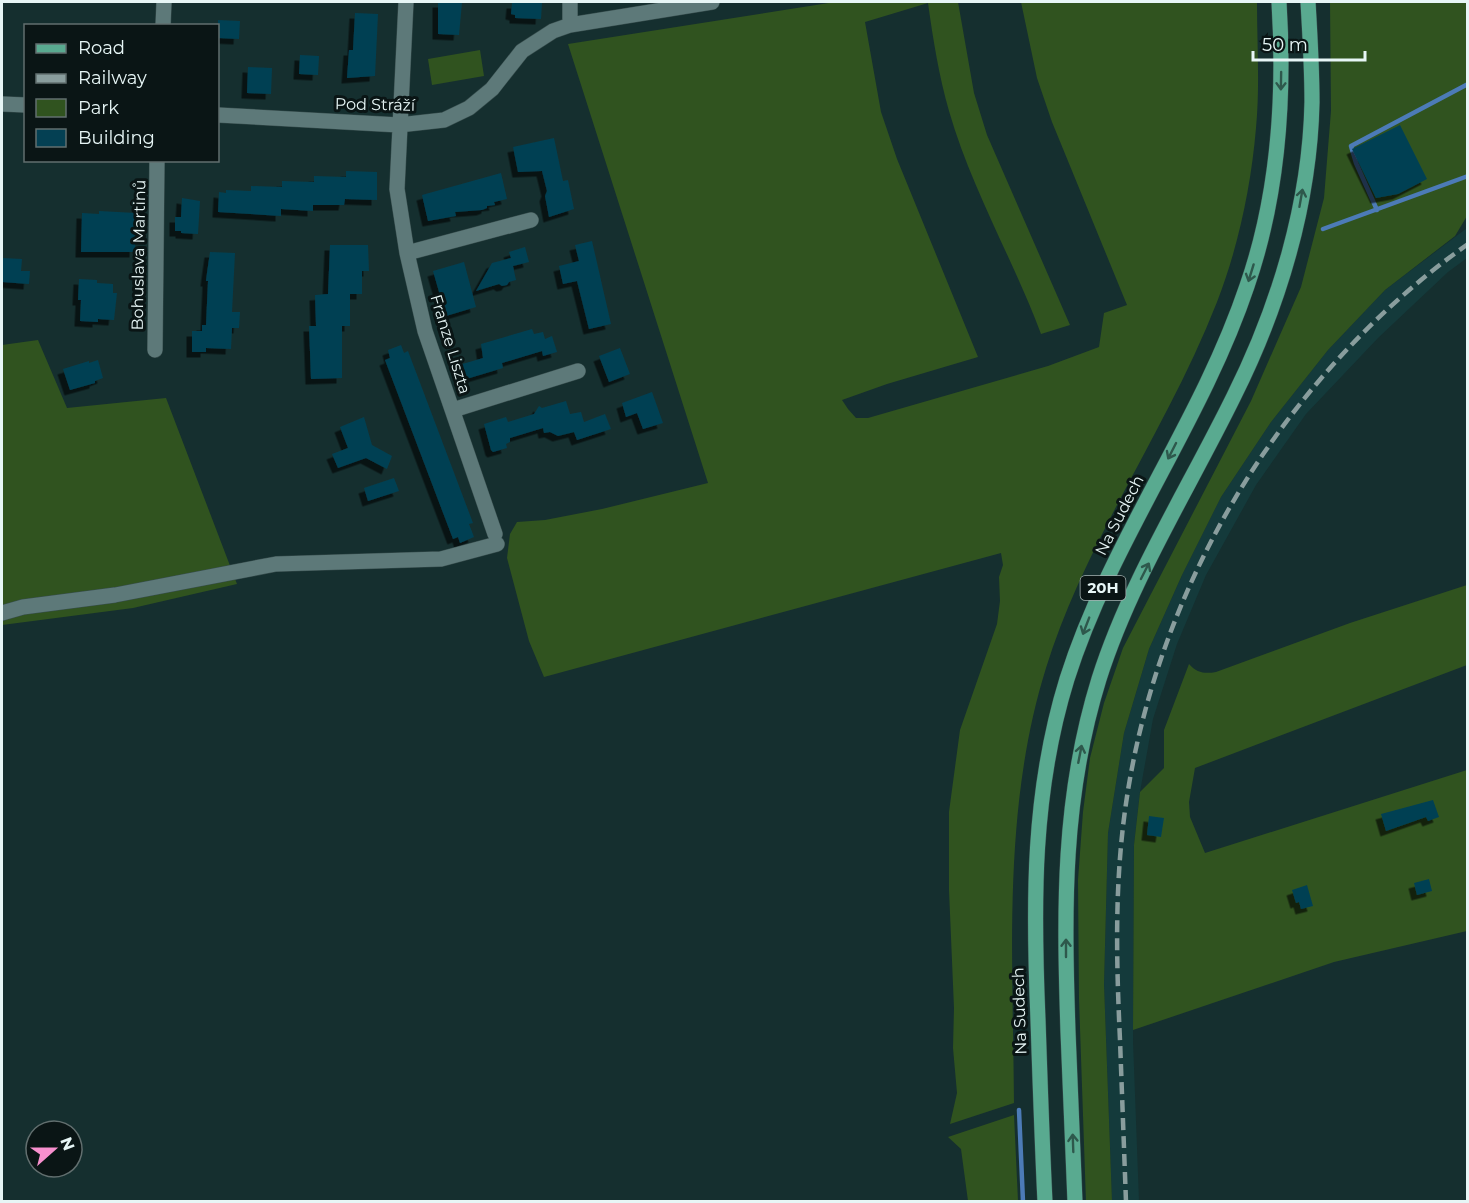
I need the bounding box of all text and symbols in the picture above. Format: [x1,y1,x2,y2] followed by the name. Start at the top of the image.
[24,24,219,162] legend
[1253,24,1366,62] scale bar
[1262,34,1308,56] text: 50 m
[78,37,125,59] text: Road
[78,67,147,89] text: Railway
[1275,70,1287,90] one-way arrow
[335,94,416,115] street label: Pod Stráží
[78,97,119,119] text: Park
[78,127,155,149] text: Building
[128,179,149,331] street label: Bohuslava Martinů
[1296,189,1307,208] one-way arrow
[1245,263,1256,282] one-way arrow
[426,292,475,396] street label: Franze Liszta
[1166,441,1177,459] one-way arrow
[1091,472,1148,559] street label: Na Sudech
[1139,562,1151,580] one-way arrow
[1080,576,1126,600] road number: 20H
[1080,616,1091,635] one-way arrow
[1075,745,1086,764] one-way arrow
[1060,939,1072,959] one-way arrow
[1008,967,1031,1055] street label: Na Sudech
[24,1119,84,1179] north arrow
[56,1134,79,1153] text: N
[1067,1134,1078,1154] one-way arrow

